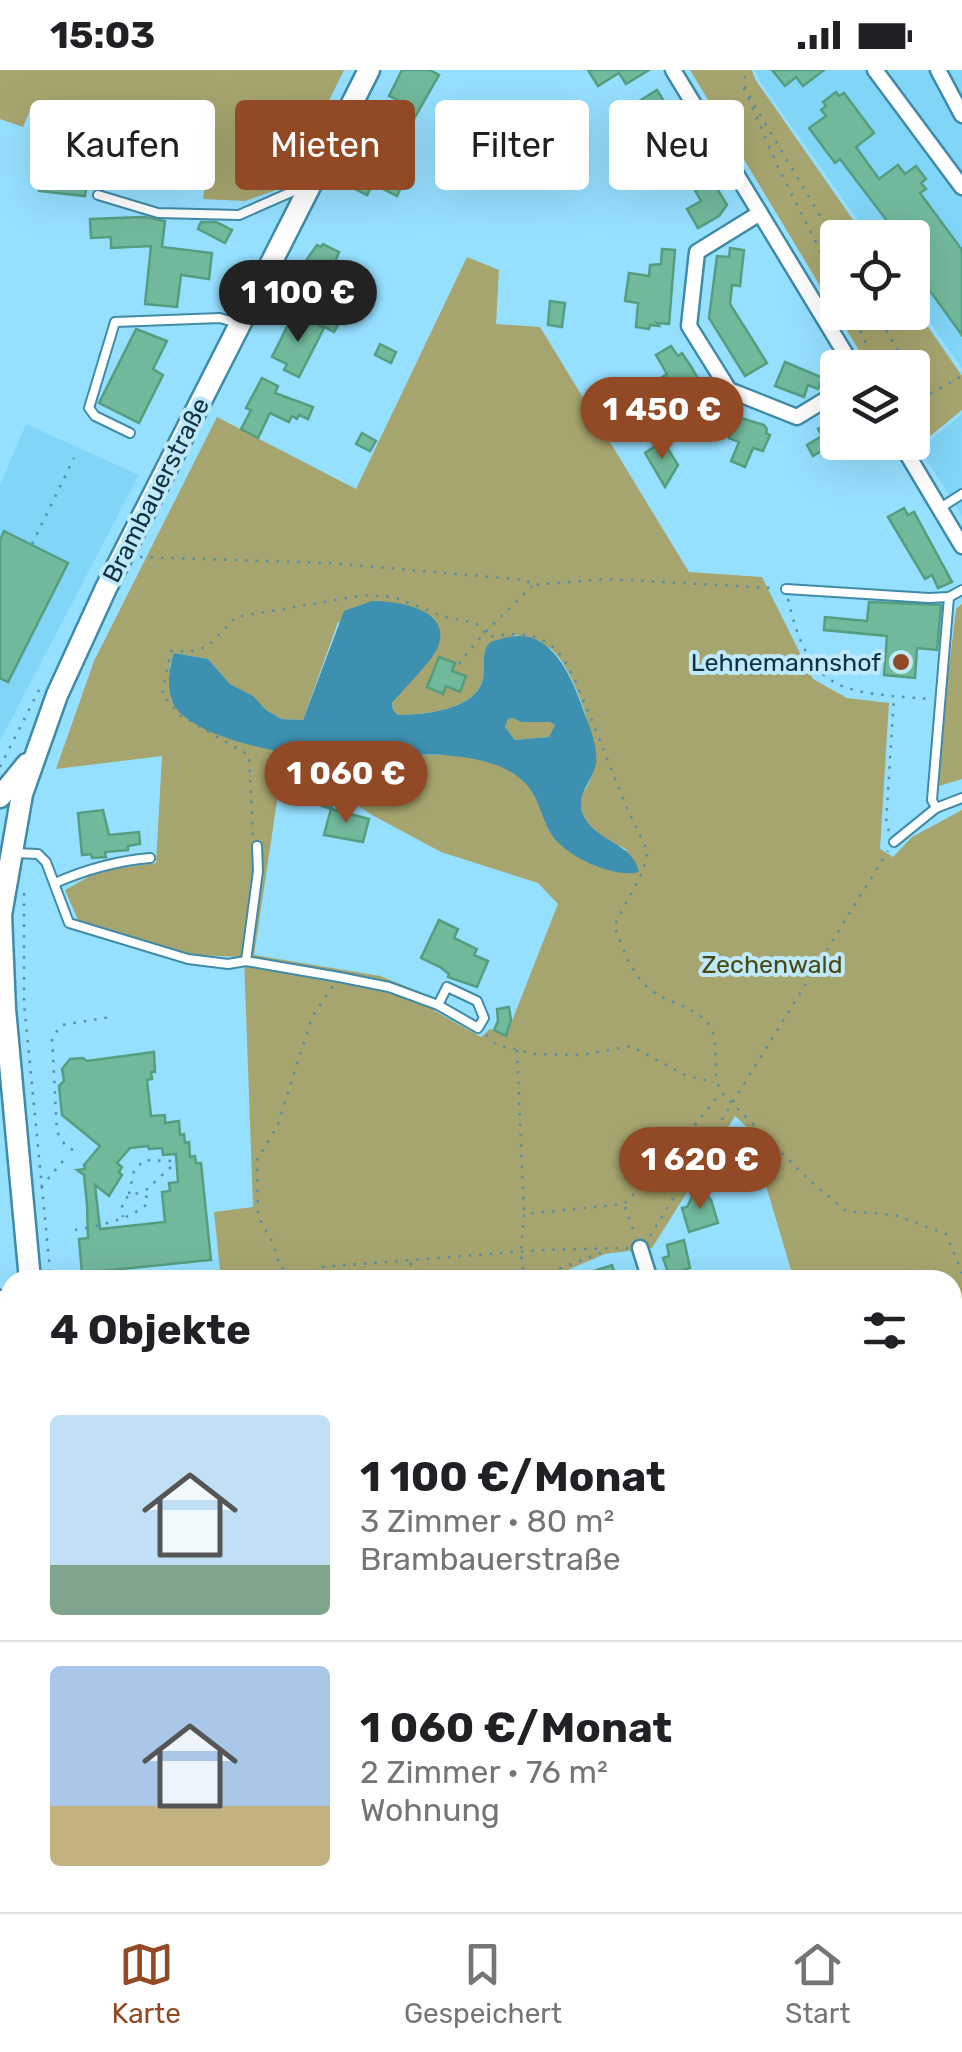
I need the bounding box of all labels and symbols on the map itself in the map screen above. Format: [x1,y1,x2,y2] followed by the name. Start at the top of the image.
[206,260,390,345] pin: 1 100 €
[570,377,754,462] pin: 1 450 €
[97,393,215,587] street label: Brambauerstraße
[691,648,881,677] place label: Lehnemannshof
[890,651,912,673] marker: Lehnemannshof
[254,741,438,826] pin: 1 060 €
[701,950,843,979] park label: Zechenwald
[608,1127,792,1212] pin: 1 620 €

